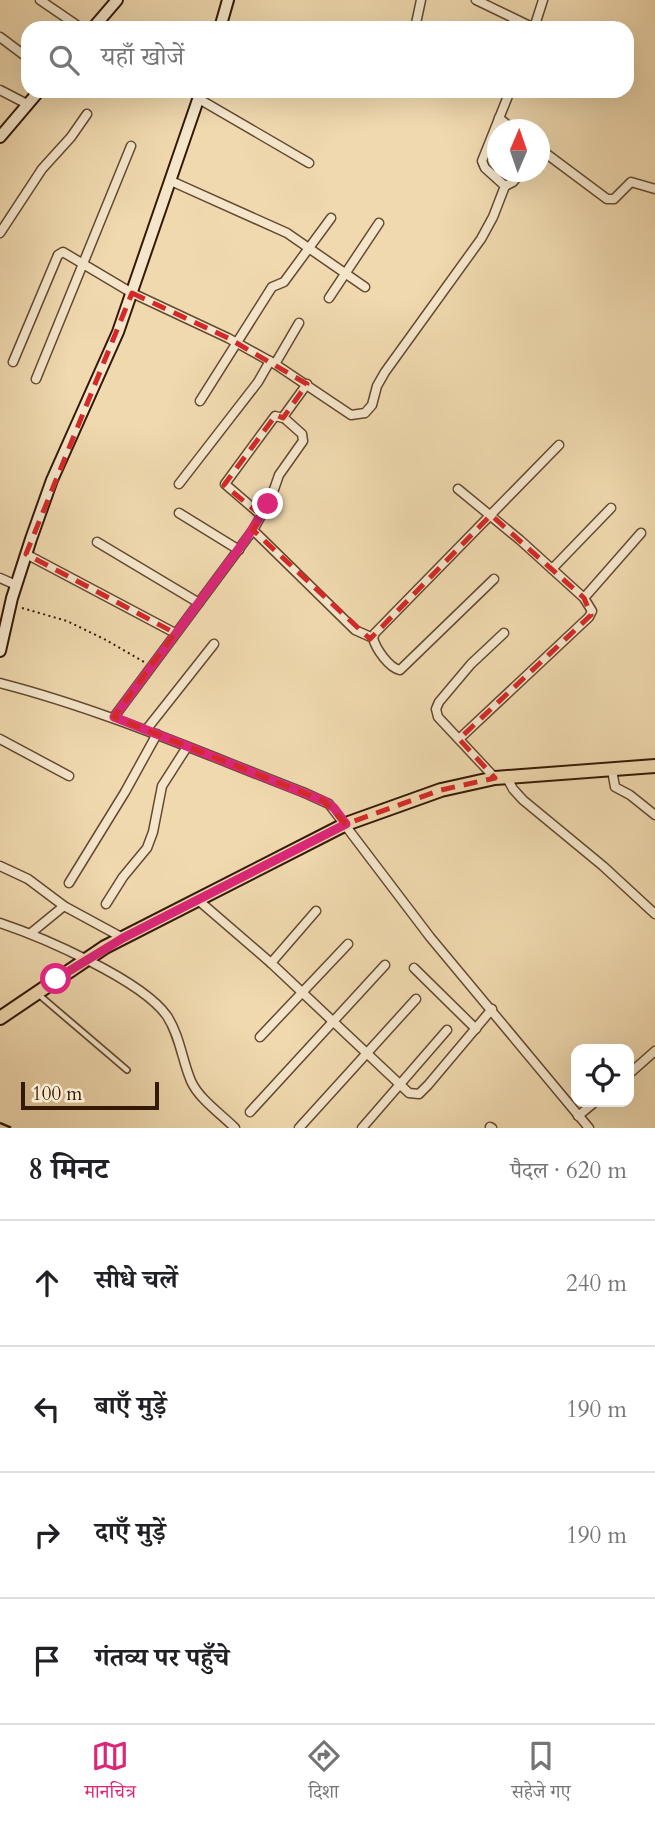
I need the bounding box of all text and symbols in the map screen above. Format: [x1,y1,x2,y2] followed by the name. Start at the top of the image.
[21,21,634,98] search box
[101,39,184,74] text: यहाँ खोजें
[45,41,83,79] icon: search
[487,119,550,182] north arrow
[252,488,283,519] route end
[40,963,71,994] route start
[571,1044,634,1107] map controls
[571,1044,634,1107] button: locate
[21,1079,159,1111] scale bar
[32,1081,82,1107] text: 100 m
[28,1149,108,1190] text: 8 मिनट
[510,1155,627,1186] text: पैदल · 620 m
[95,1262,177,1297] text: सीधे चलें
[28,1264,66,1302] icon: ahead
[566,1268,627,1299] text: 240 m
[95,1388,166,1423] text: बाएँ मुड़ें
[28,1390,66,1428] icon: left
[566,1394,627,1425] text: 190 m
[95,1514,166,1549] text: दाएँ मुड़ें
[28,1516,66,1554] icon: right
[566,1520,627,1551] text: 190 m
[95,1640,229,1675] text: गंतव्य पर पहुँचे
[28,1642,66,1680] icon: arrive
[84,1737,136,1810] tab: मानचित्र
[305,1737,343,1810] tab: दिशा
[511,1737,571,1810] tab: सहेजे गए

